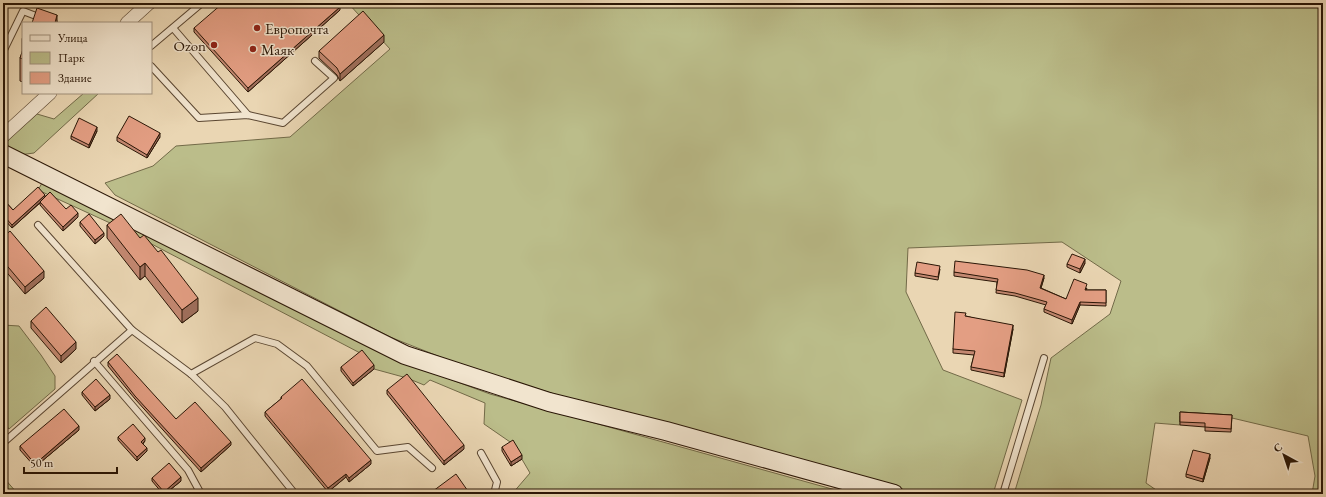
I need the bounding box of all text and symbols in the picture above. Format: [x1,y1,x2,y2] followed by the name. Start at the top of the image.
[265,19,329,38] place label: Европочта
[22,22,152,94] legend
[252,23,262,33] marker: Европочта
[57,30,88,46] text: Улица
[174,36,206,55] place label: Ozon
[209,40,219,50] marker: Ozon
[261,40,294,59] place label: Маяк
[248,44,258,54] marker: Маяк
[58,50,85,66] text: Парк
[58,70,92,86] text: Здание
[1264,435,1304,475] north arrow
[1270,439,1285,455] text: С
[24,449,117,475] scale bar
[30,455,54,471] text: 50 m

